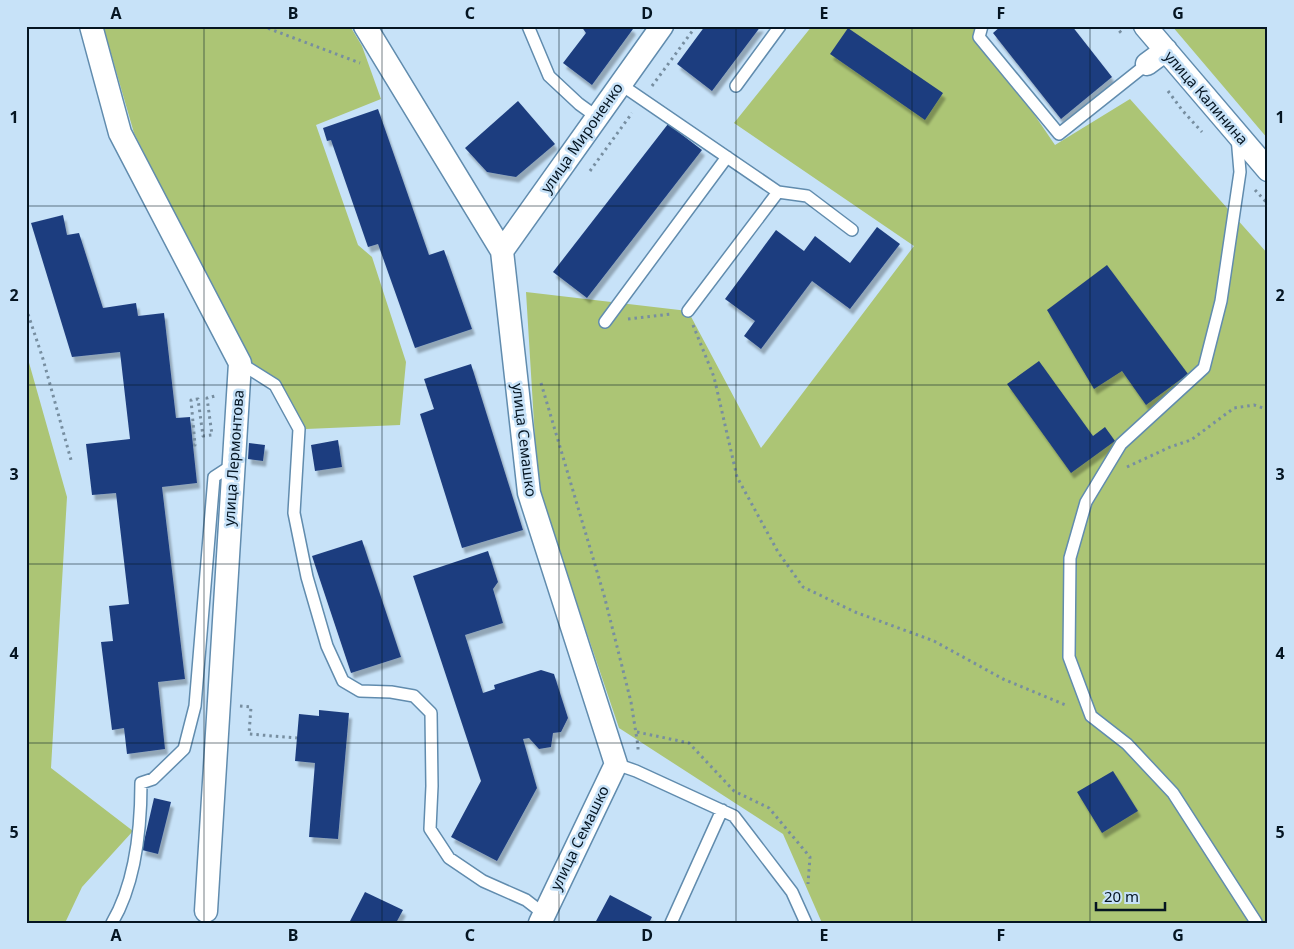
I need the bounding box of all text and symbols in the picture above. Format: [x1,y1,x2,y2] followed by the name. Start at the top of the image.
[110,2,122,24] text: A
[288,2,298,24] text: B
[465,2,475,24] text: C
[641,2,653,24] text: D
[820,2,829,24] text: E
[997,2,1005,24] text: F
[1172,2,1184,24] text: G
[1160,46,1253,149] street label: улица Калинина
[536,78,627,197] street label: улица Мироненко
[9,106,19,128] text: 1
[1275,106,1285,128] text: 1
[9,284,19,306] text: 2
[1275,284,1285,306] text: 2
[508,382,542,498] street label: улица Семашко
[218,389,248,527] street label: улица Лермонтова
[9,463,19,485] text: 3
[1275,463,1285,485] text: 3
[9,642,19,664] text: 4
[1275,642,1285,664] text: 4
[545,782,613,893] street label: улица Семашко
[9,821,19,843] text: 5
[1275,821,1285,843] text: 5
[1096,879,1165,911] scale bar
[1104,886,1139,906] text: 20 m
[110,924,122,946] text: A
[288,924,298,946] text: B
[465,924,475,946] text: C
[641,924,653,946] text: D
[820,924,829,946] text: E
[997,924,1005,946] text: F
[1172,924,1184,946] text: G

